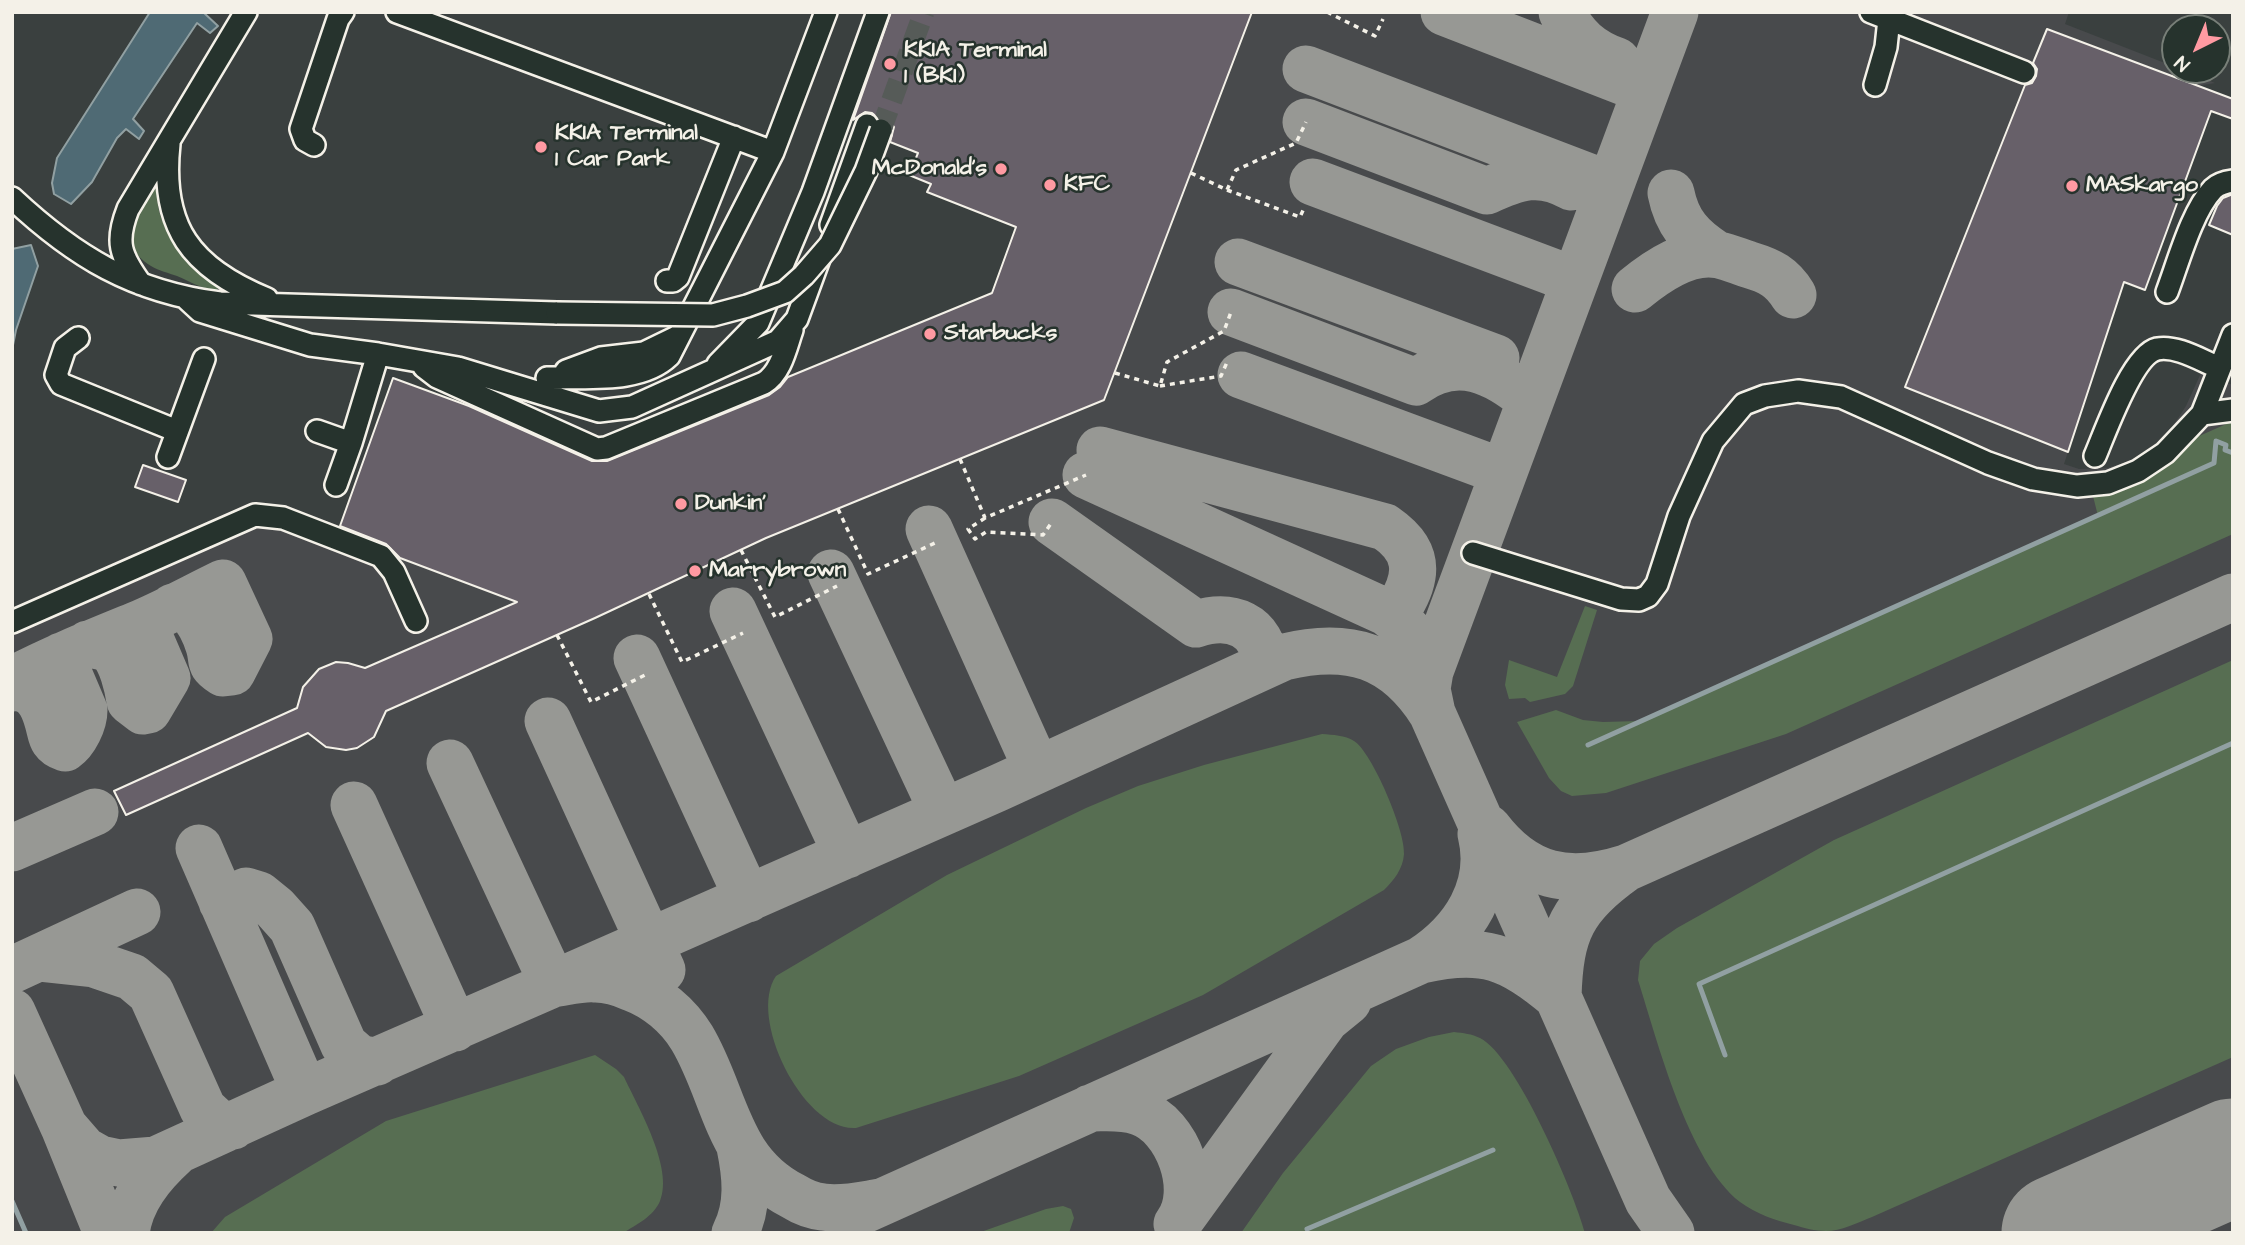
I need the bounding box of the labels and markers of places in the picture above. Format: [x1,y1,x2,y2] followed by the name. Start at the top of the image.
[904,37,1047,91] place label: KKIA Terminal 1 (BKI)
[882,56,898,72] marker: KKIA Terminal 1 (BKI)
[555,120,698,174] place label: KKIA Terminal 1 Car Park
[533,139,549,155] marker: KKIA Terminal 1 Car Park
[872,155,987,183] place label: McDonald's
[993,161,1009,177] marker: McDonald's
[1064,171,1110,199] place label: KFC
[2086,172,2198,200] place label: MASkargo
[1042,177,1058,193] marker: KFC
[2064,178,2080,194] marker: MASkargo
[944,320,1057,348] place label: Starbucks
[922,326,938,342] marker: Starbucks
[695,490,766,518] place label: Dunkin'
[673,496,689,512] marker: Dunkin'
[709,557,846,585] place label: Marrybrown
[687,563,703,579] marker: Marrybrown

